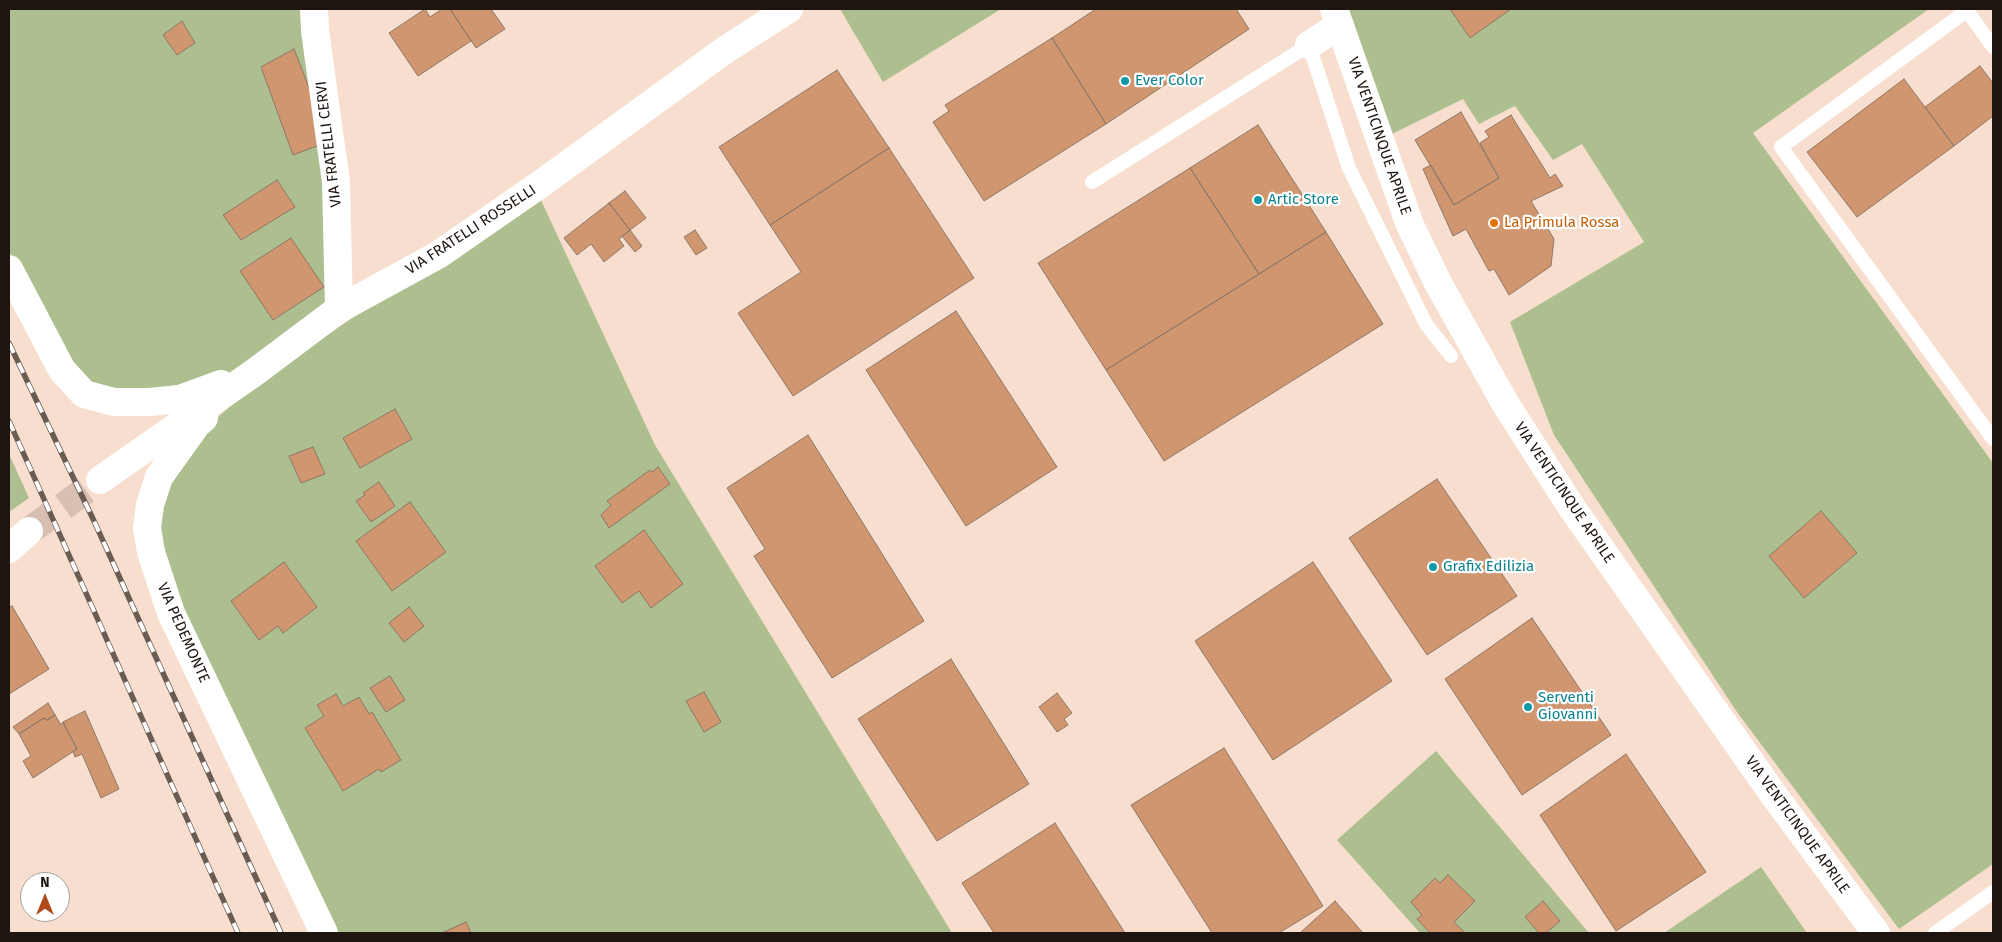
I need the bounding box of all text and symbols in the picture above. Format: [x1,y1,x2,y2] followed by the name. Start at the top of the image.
[1344,55,1414,217] street label: VIA VENTICINQUE APRILE
[1135,72,1204,90] place label: Ever Color
[1119,75,1131,87] marker: Ever Color
[312,80,346,208] street label: VIA FRATELLI CERVI
[403,181,539,279] street label: VIA FRATELLI ROSSELLI
[1268,191,1339,209] place label: Artic Store
[1252,194,1264,206] marker: Artic Store
[1504,214,1619,232] place label: La Primula Rossa
[1488,217,1500,229] marker: La Primula Rossa
[1510,419,1618,567] street label: VIA VENTICINQUE APRILE
[1443,558,1534,576] place label: Grafix Edilizia
[1427,561,1439,573] marker: Grafix Edilizia
[153,580,213,686] street label: VIA PEDEMONTE
[1538,689,1598,724] place label: Serventi Giovanni
[1522,701,1534,713] marker: Serventi Giovanni
[1741,753,1853,897] street label: VIA VENTICINQUE APRILE
[20,872,70,922] north arrow
[40,874,50,891] text: N

